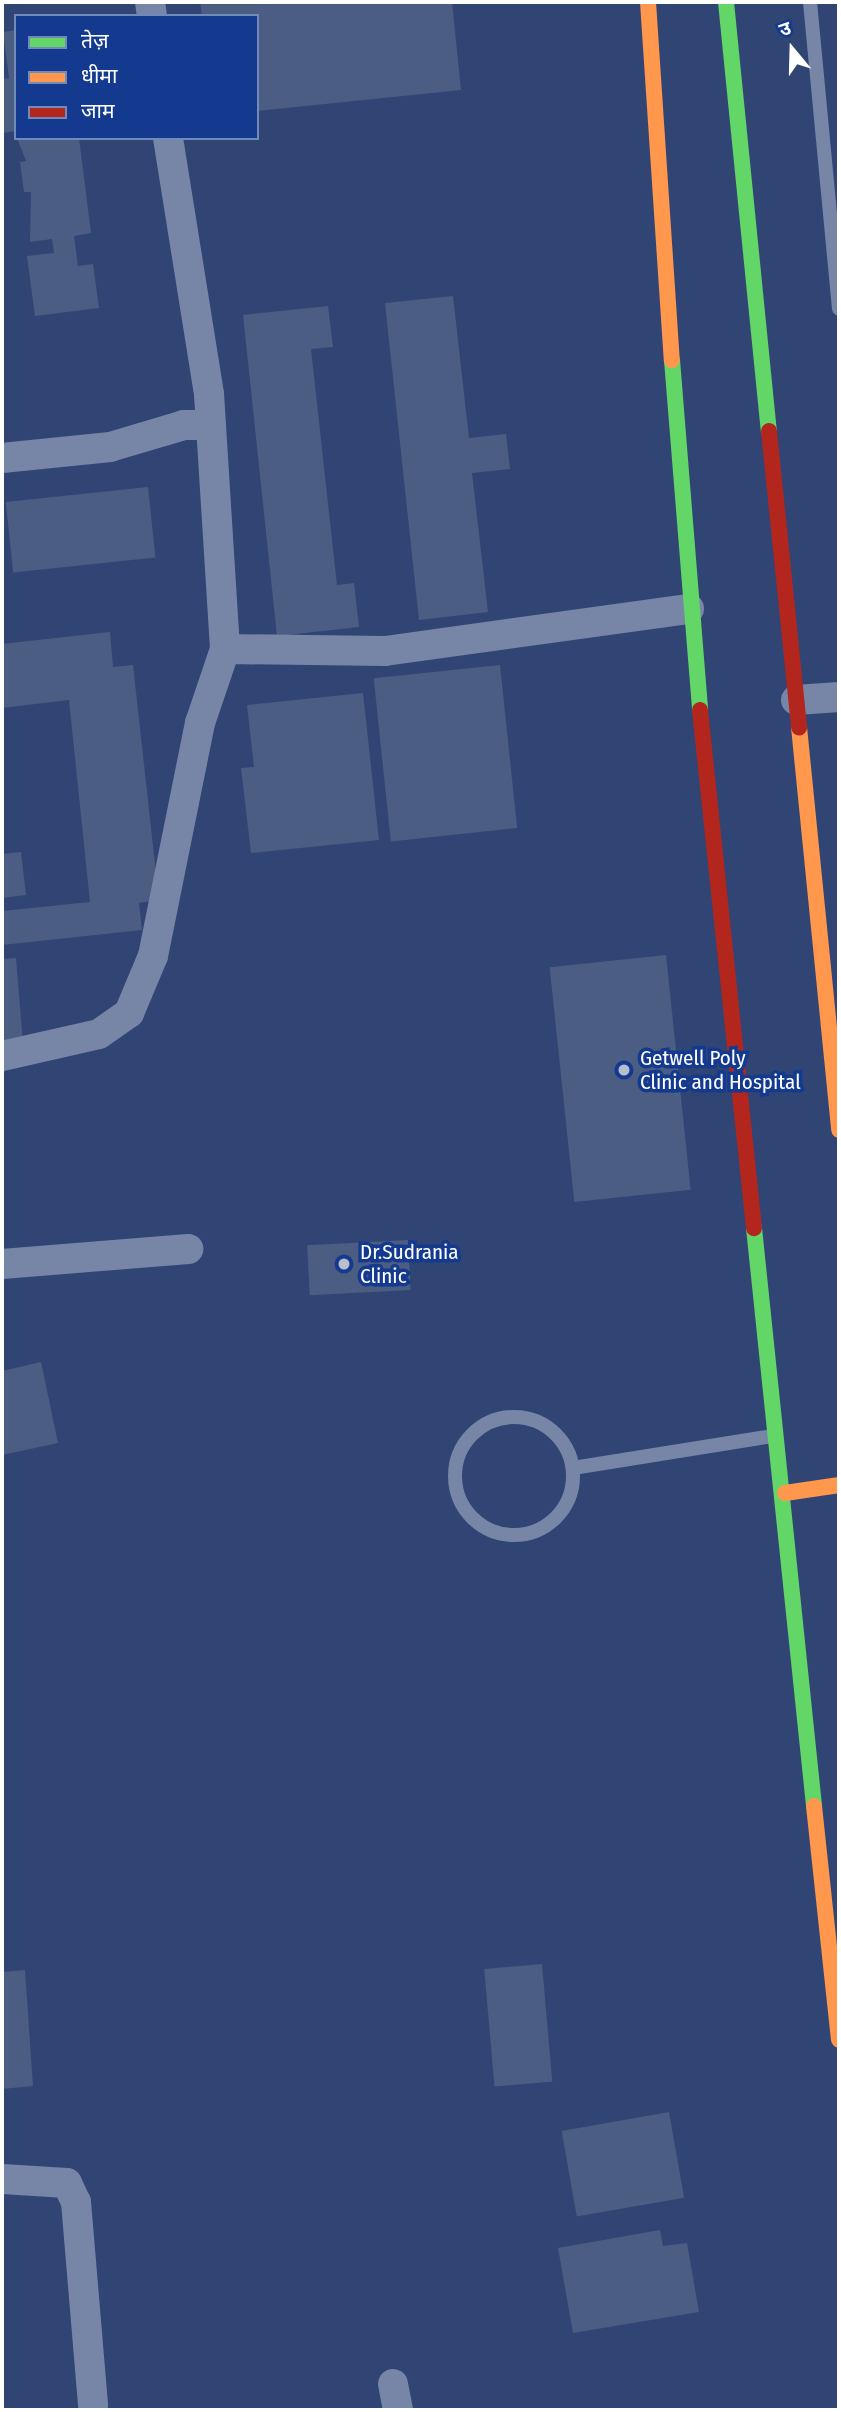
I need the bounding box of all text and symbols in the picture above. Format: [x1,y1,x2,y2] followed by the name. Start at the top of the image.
[14,14,259,140] legend
[757,14,827,84] north arrow
[776,16,794,41] text: उ
[81,28,109,54] text: तेज़
[81,63,117,89] text: धीमा
[81,98,115,124] text: जाम
[640,1045,801,1095] place label: Getwell Poly Clinic and Hospital
[614,1060,634,1080] marker: Getwell Poly Clinic and Hospital
[360,1239,459,1289] place label: Dr.Sudrania Clinic
[334,1254,354,1274] marker: Dr.Sudrania Clinic

